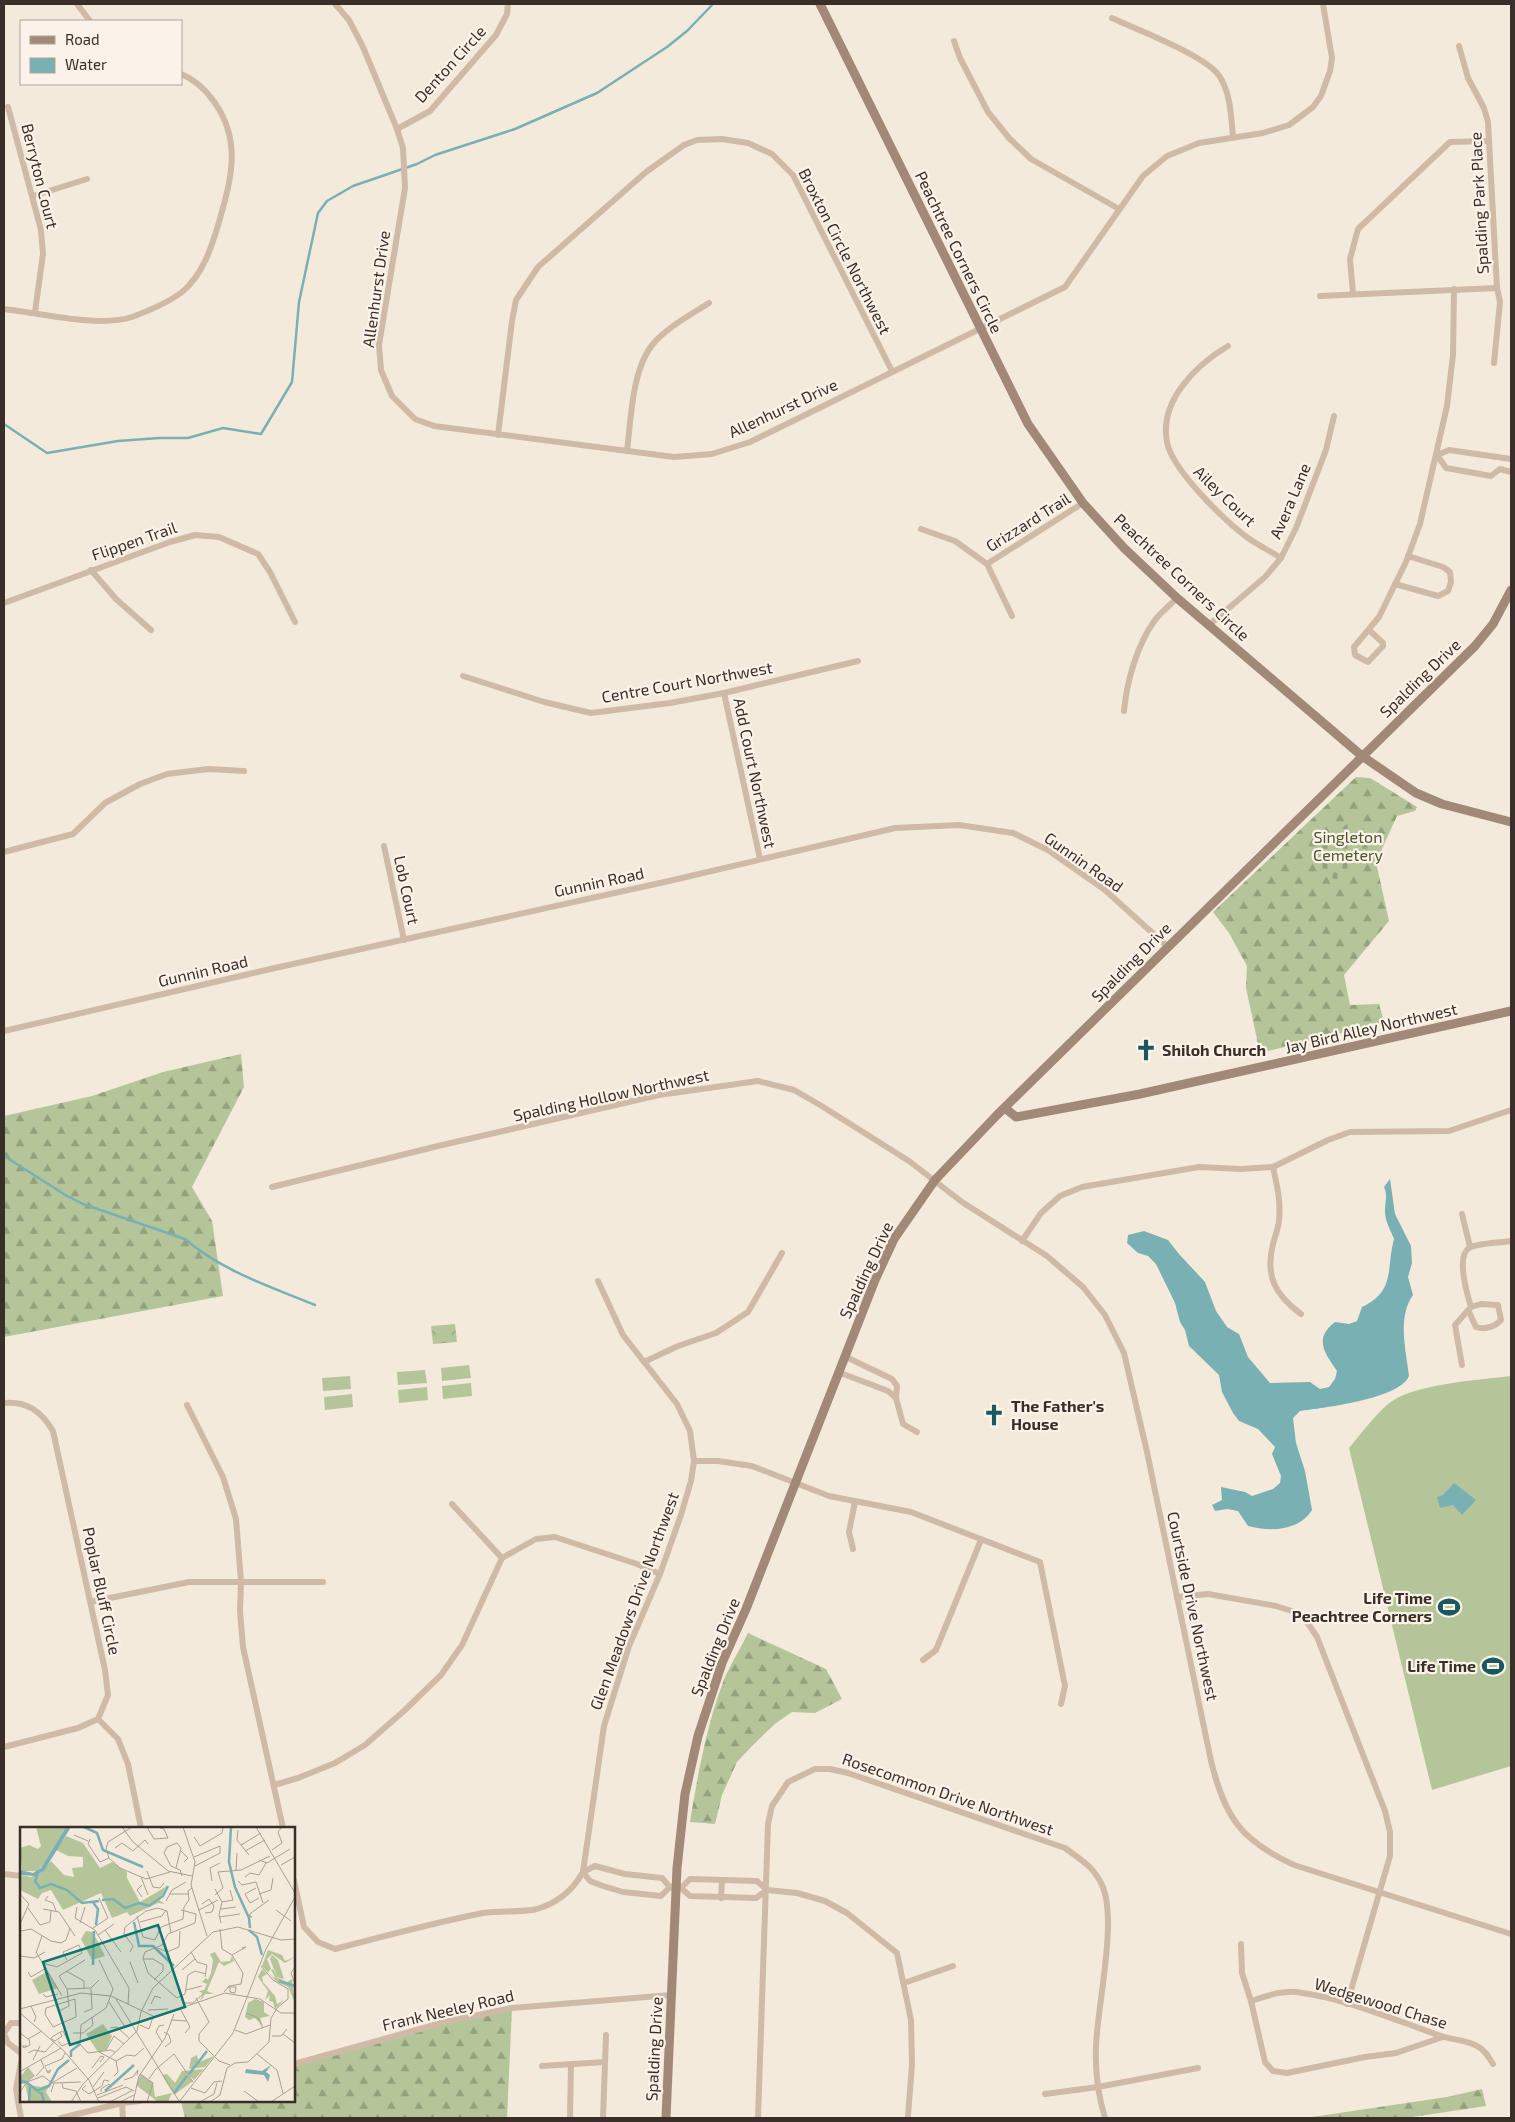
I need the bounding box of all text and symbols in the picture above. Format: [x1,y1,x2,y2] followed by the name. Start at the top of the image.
[20,20,182,85] legend
[410,21,489,106] street label: Denton Circle
[65,30,100,48] text: Road
[65,55,107,73] text: Water
[18,121,63,230] street label: Berryton Court
[1465,132,1492,274] street label: Spalding Park Place
[795,165,896,337] street label: Broxton Circle Northwest
[912,168,1007,336] street label: Peachtree Corners Circle
[358,229,393,349] street label: Allenhurst Drive
[725,374,840,441] street label: Allenhurst Drive
[1265,460,1314,541] street label: Avera Lane
[1190,461,1260,530] street label: Ailey Court
[982,488,1074,555] street label: Grizzard Trail
[1111,509,1254,644] street label: Peachtree Corners Circle
[89,517,179,564] street label: Flippen Trail
[1375,634,1464,721] street label: Spalding Drive
[600,657,774,706] street label: Centre Court Northwest
[730,696,781,850] street label: Add Court Northwest
[1313,827,1383,864] park label: Singleton Cemetery
[1041,828,1127,896] street label: Gunnin Road
[391,854,424,926] street label: Lob Court
[552,863,646,900] street label: Gunnin Road
[1087,918,1174,1005] street label: Spalding Drive
[156,951,250,990] street label: Gunnin Road
[1283,998,1459,1057] street label: Jay Bird Alley Northwest
[1133,1037,1159,1063] church icon: Shiloh Church
[1162,1040,1266,1059] place label: Shiloh Church
[511,1064,710,1125] street label: Spalding Hollow Northwest
[835,1218,896,1321] street label: Spalding Drive
[1011,1396,1104,1433] place label: The Father's House
[981,1402,1007,1428] church icon: The Father's House
[585,1489,682,1712] street label: Glen Meadows Drive Northwest
[1164,1510,1223,1702] street label: Courtside Drive Northwest
[80,1525,125,1657] street label: Poplar Bluff Circle
[1292,1588,1432,1625] place label: Life Time Peachtree Corners
[1436,1594,1462,1620] sports icon: Life Time Peachtree Corners
[686,1595,743,1699] street label: Spalding Drive
[1480,1653,1506,1679] sports icon: Life Time
[1407,1656,1476,1675] place label: Life Time
[840,1748,1056,1839] street label: Rosecommon Drive Northwest
[20,1827,295,2102] inset map
[1312,1973,1450,2032] street label: Wedgewood Chase
[380,1985,516,2034] street label: Frank Neeley Road
[641,1996,666,2102] street label: Spalding Drive

